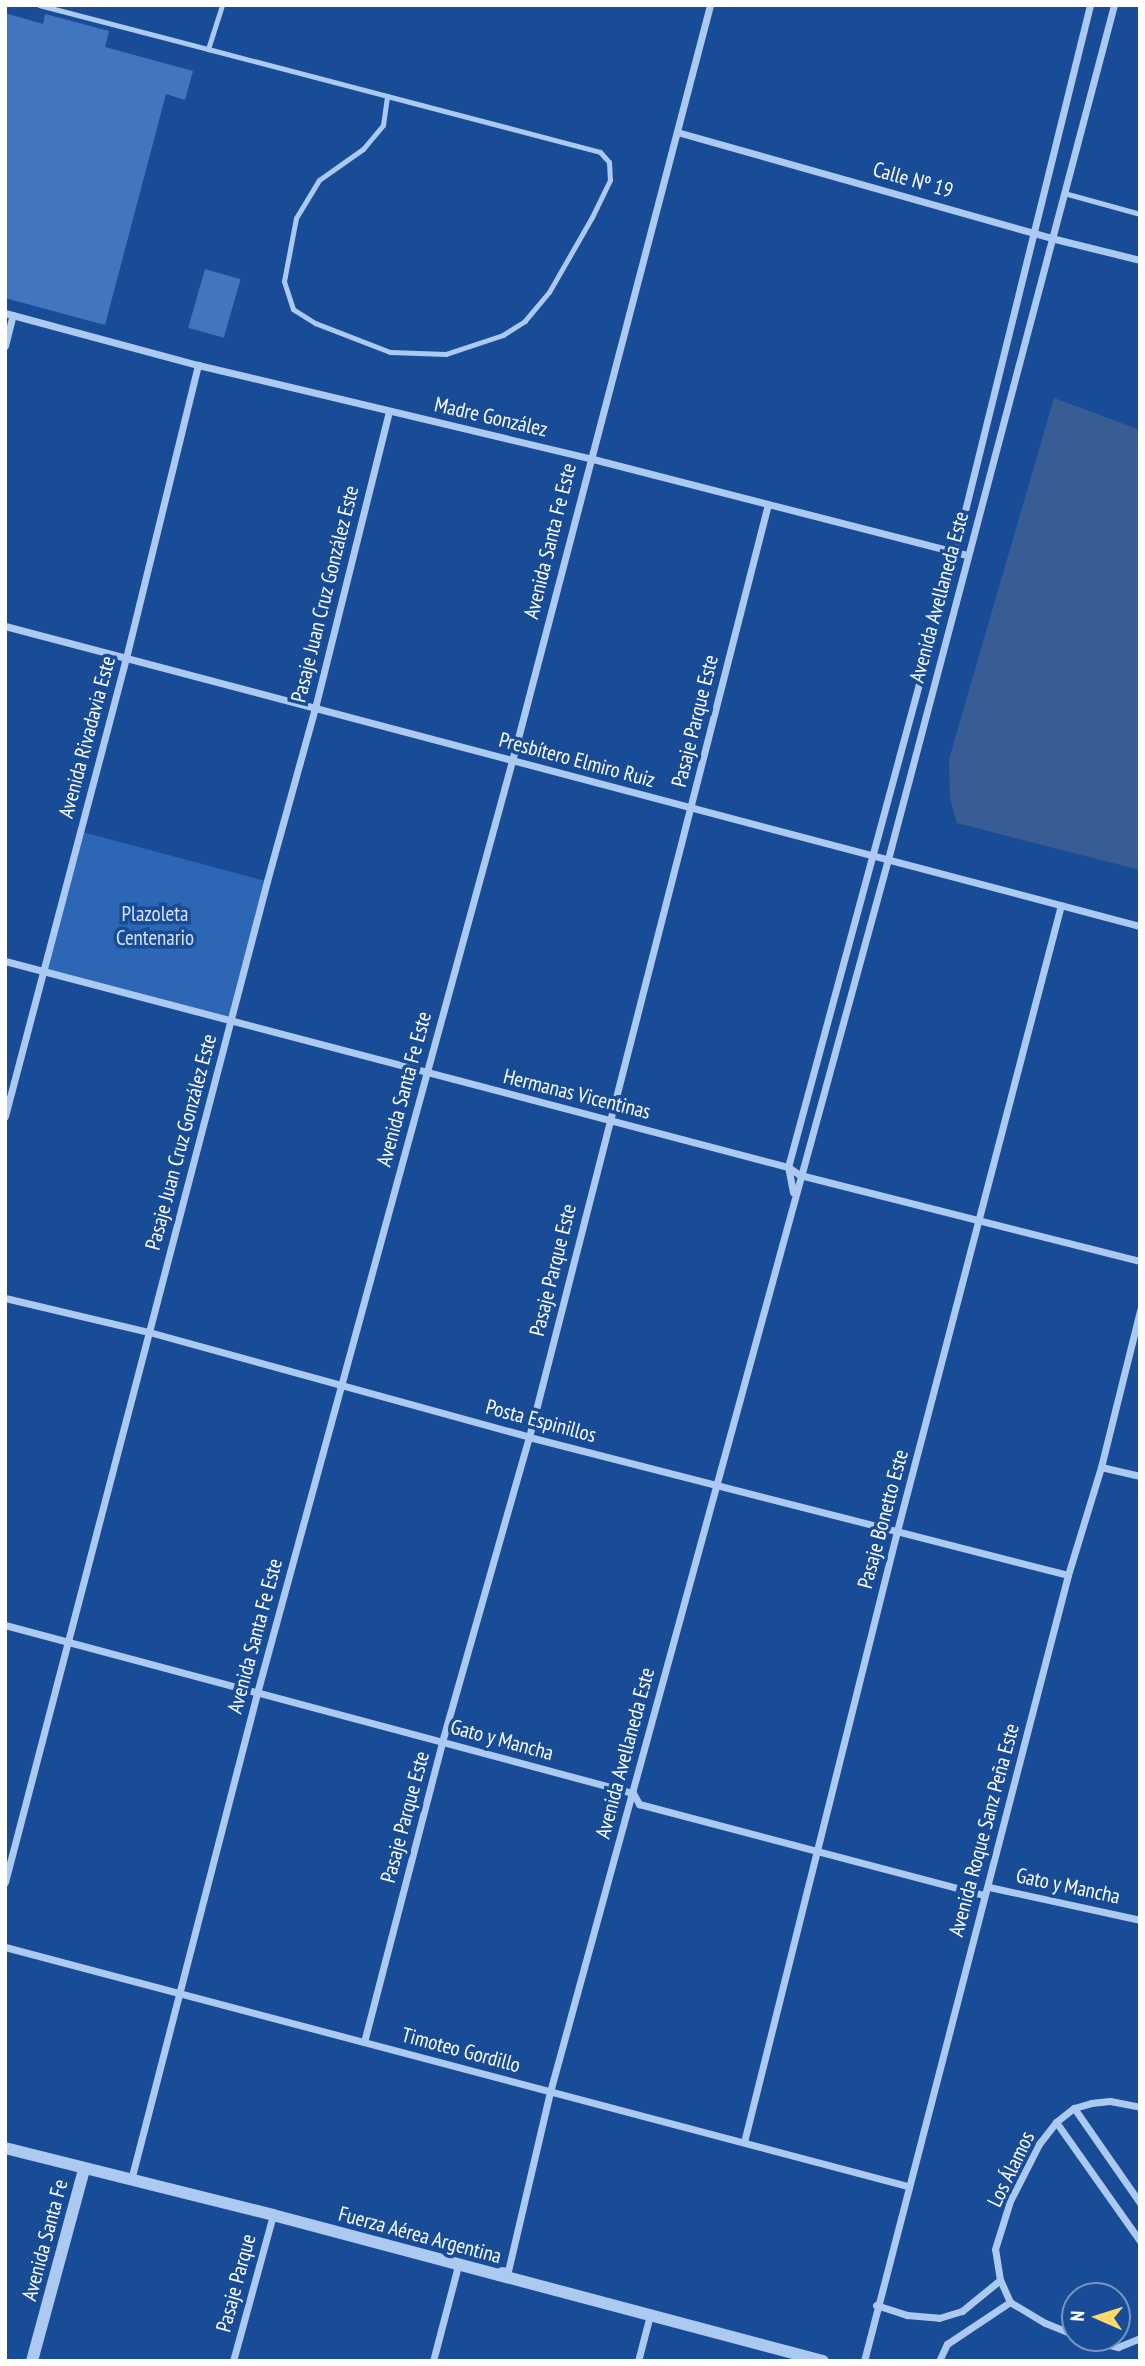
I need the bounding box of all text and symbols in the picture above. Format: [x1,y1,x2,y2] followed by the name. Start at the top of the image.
[870,157,956,203] street label: Calle Nº 19
[432,392,550,442] street label: Madre González
[519,461,581,621] street label: Avenida Santa Fe Este
[286,483,364,705] street label: Pasaje Juan Cruz González Este
[904,509,974,685] street label: Avenida Avellaneda Este
[666,652,724,790] street label: Pasaje Parque Este
[53,653,121,821] street label: Avenida Rivadavia Este
[496,727,658,793] street label: Presbítero Elmiro Ruiz
[116,901,194,951] park label: Plazoleta Centenario
[371,1009,437,1169] street label: Avenida Santa Fe Este
[140,1031,222,1253] street label: Pasaje Juan Cruz González Este
[501,1063,653,1125] street label: Hermanas Vicentinas
[524,1201,582,1339] street label: Pasaje Parque Este
[483,1394,599,1448] street label: Posta Espinillos
[852,1447,914,1591] street label: Pasaje Bonetto Este
[222,1556,288,1716] street label: Avenida Santa Fe Este
[590,1665,660,1841] street label: Avenida Avellaneda Este
[447,1714,557,1766] street label: Gato y Mancha
[943,1720,1025,1940] street label: Avenida Roque Sanz Peña Este
[375,1748,435,1886] street label: Pasaje Parque Este
[1013,1863,1123,1909] street label: Gato y Mancha
[399,2022,523,2078] street label: Timoteo Gordillo
[982,2127,1040,2211] street label: Los Álamos
[17,2177,73,2303] street label: Avenida Santa Fe
[335,2201,505,2269] street label: Fuerza Aérea Argentina
[211,2231,261,2335] street label: Pasaje Parque
[1061,2282,1131,2352] north arrow
[1065,2310,1089,2322] text: N

